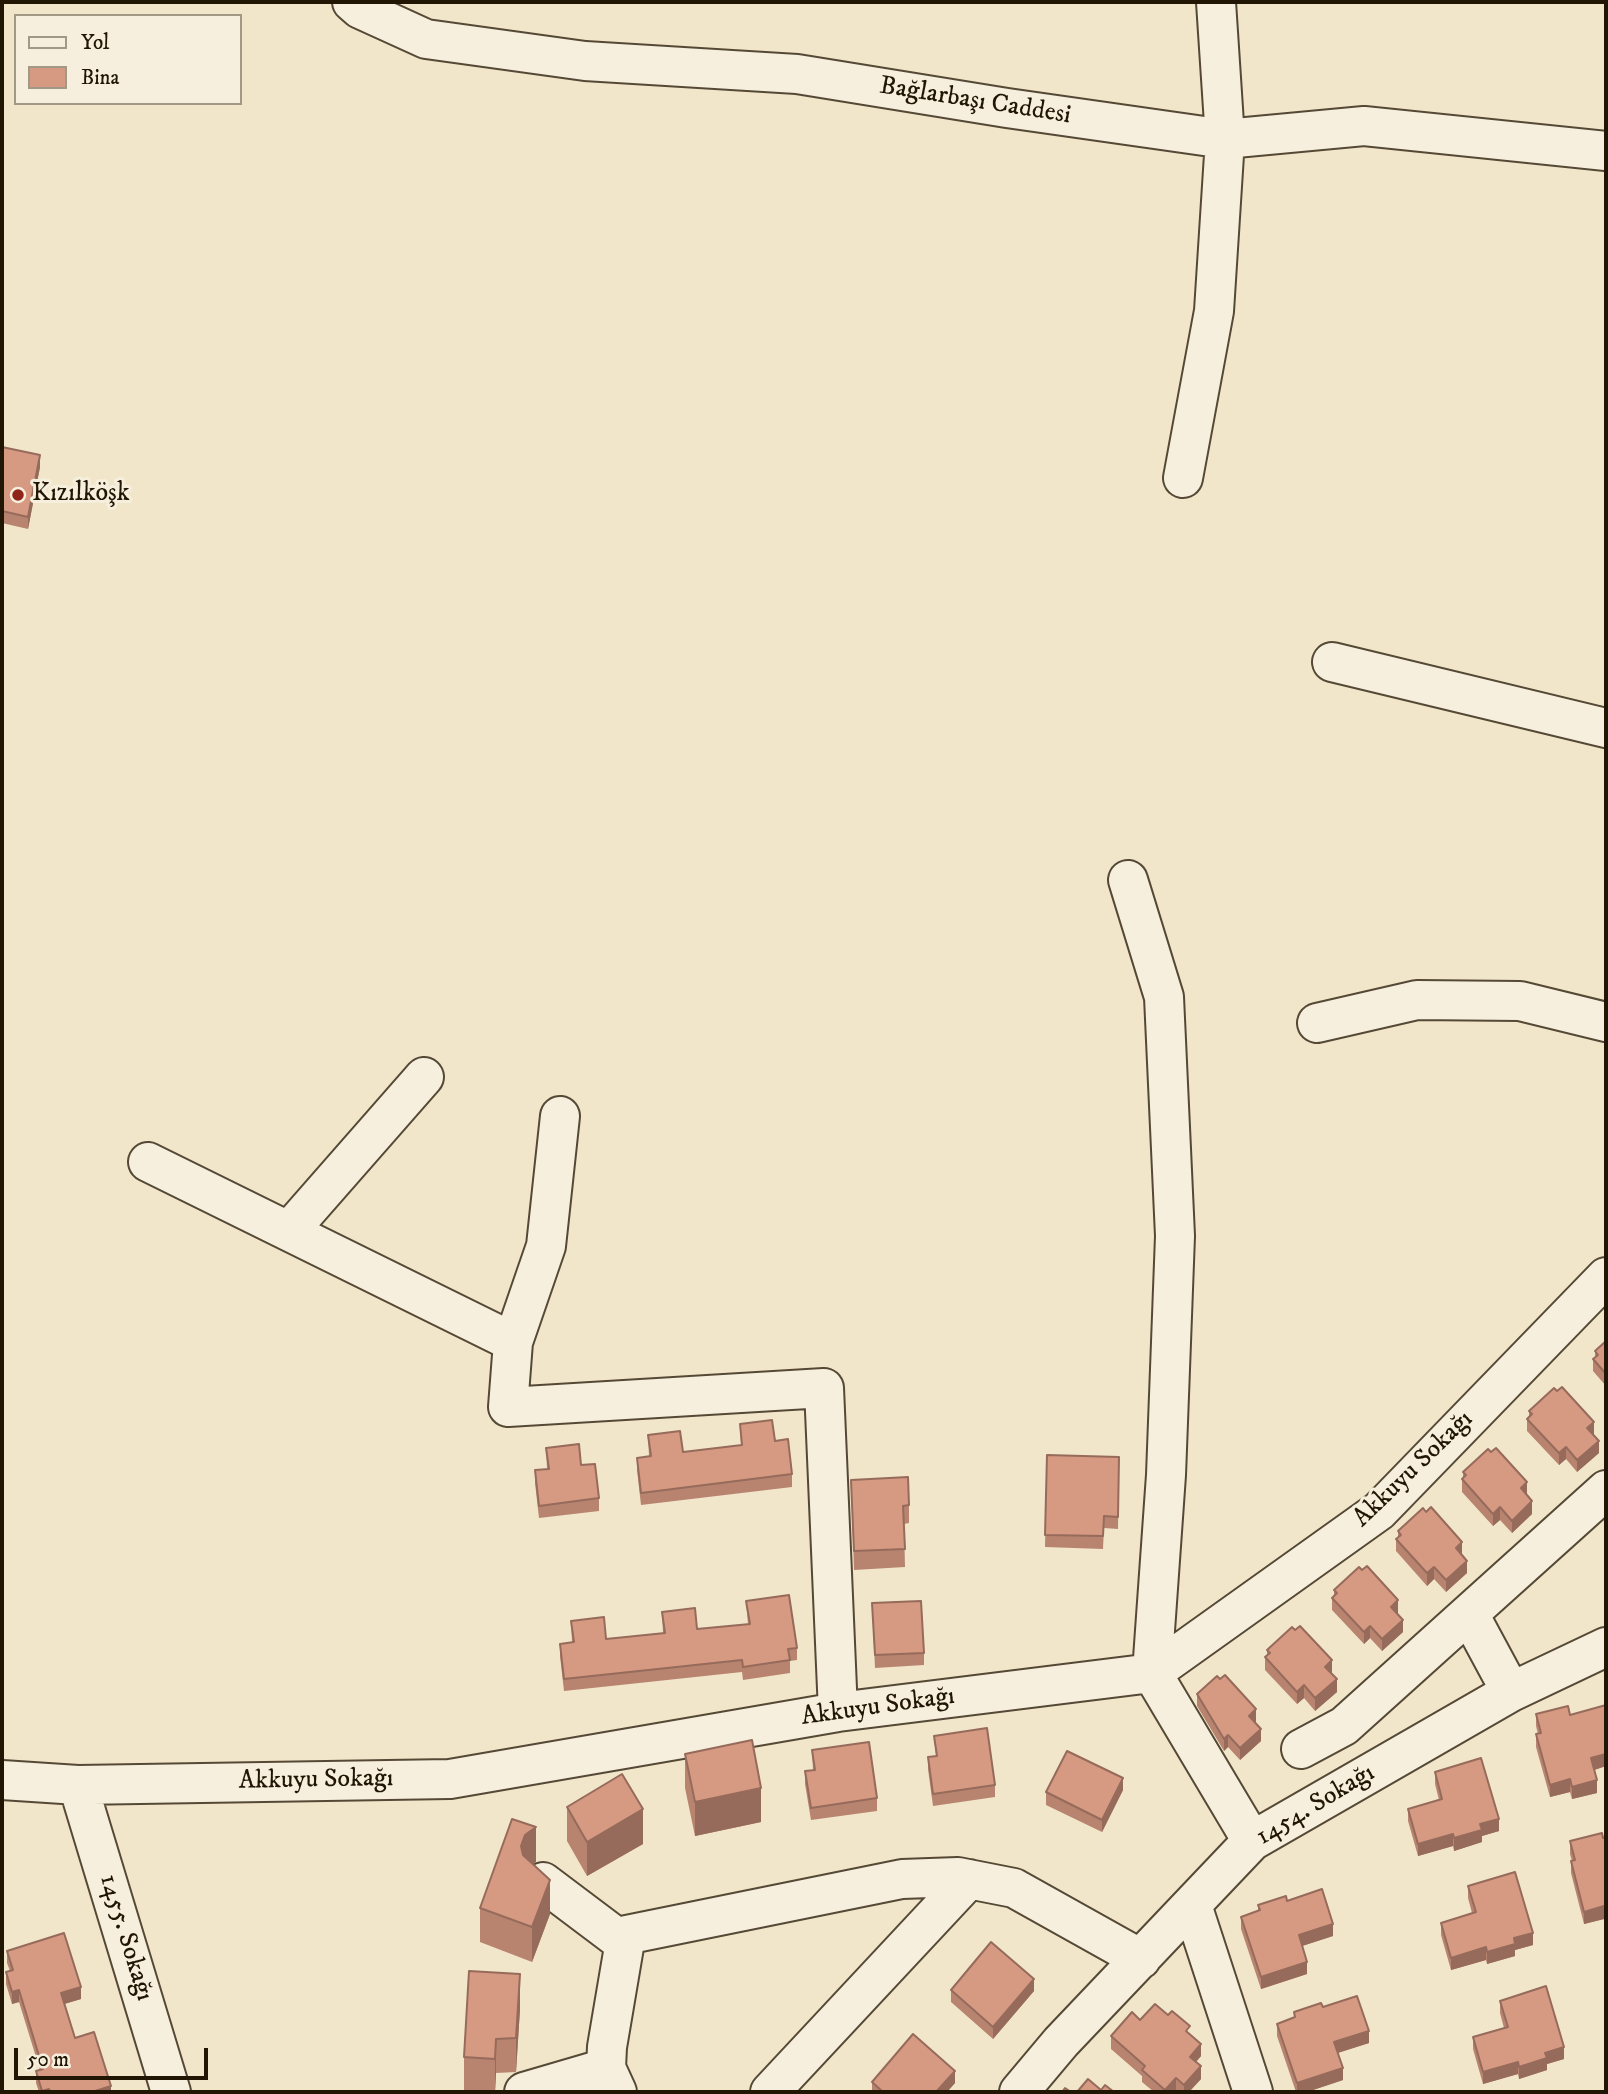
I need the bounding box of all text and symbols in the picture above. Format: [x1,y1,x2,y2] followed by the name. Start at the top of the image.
[14,14,242,105] legend
[81,30,109,56] text: Yol
[81,65,120,91] text: Bina
[877,71,1073,133] street label: Bağlarbaşı Caddesi
[32,479,130,511] place label: Kızılköşk
[10,487,26,503] marker: Kızılköşk
[1348,1405,1480,1535] street label: Akkuyu Sokağı
[799,1682,957,1734] street label: Akkuyu Sokağı
[1251,1758,1381,1854] street label: 1454. Sokağı
[238,1764,394,1798] street label: Akkuyu Sokağı
[91,1871,159,2005] street label: 1455. Sokağı
[18,2035,212,2078] scale bar
[27,2047,69,2073] text: 50 m

